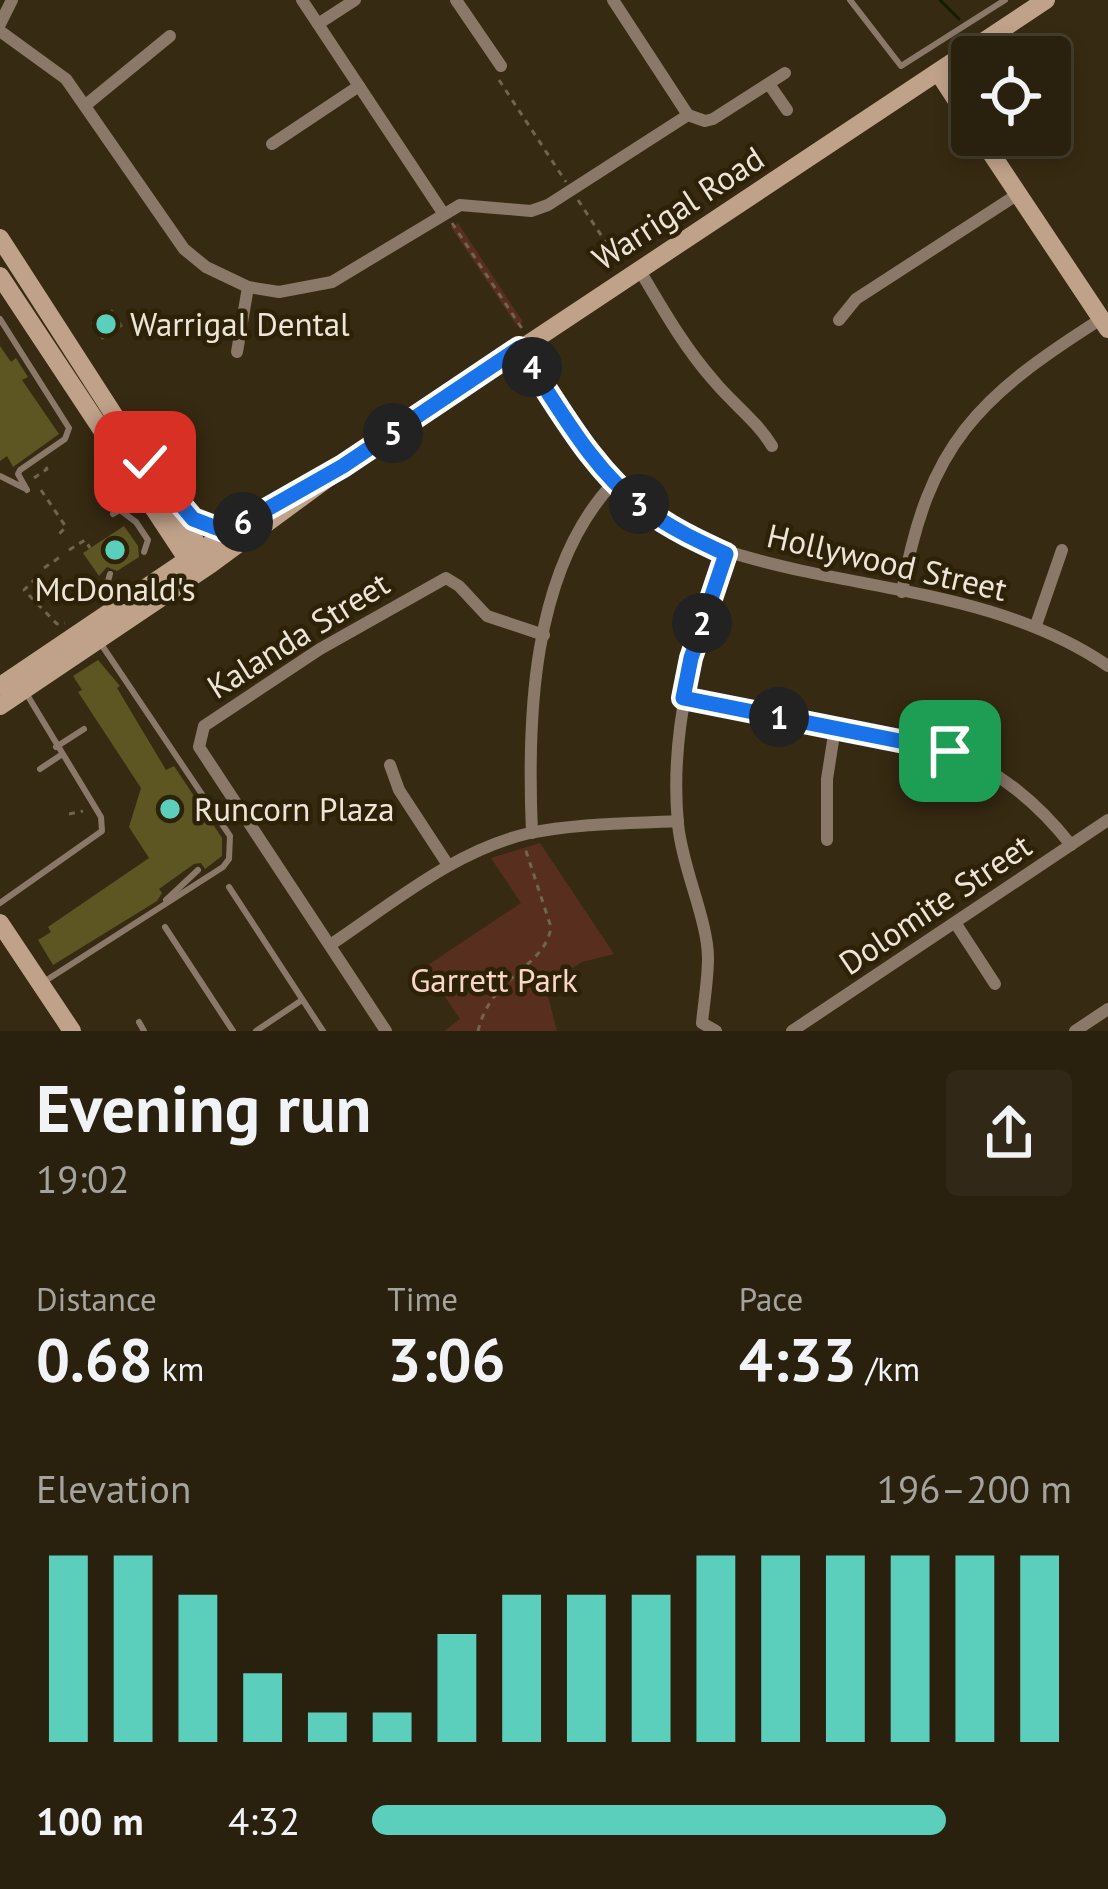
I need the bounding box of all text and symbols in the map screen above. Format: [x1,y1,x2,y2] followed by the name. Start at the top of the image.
[951,36,1071,156] map controls
[951,36,1071,156] button: locate
[584,136,772,279] street label: Warrigal Road
[130,302,350,345] place label: Warrigal Dental
[93,311,119,337] marker: Warrigal Dental
[502,337,562,397] pin: 4
[523,345,541,388] text: 4
[363,403,423,463] pin: 5
[94,411,196,513] pin
[384,411,402,454] text: 5
[112,429,178,495] icon: check
[609,474,669,534] pin: 3
[630,482,648,525] text: 3
[213,492,273,552] pin: 6
[234,500,252,543] text: 6
[763,513,1011,610] street label: Hollywood Street
[102,537,128,563] marker: McDonald's
[199,562,397,708] street label: Kalanda Street
[34,567,196,610] place label: McDonald's
[672,593,732,653] pin: 2
[693,601,711,644] text: 2
[749,687,809,747] pin: 1
[770,695,788,738] text: 1
[899,700,1001,802] pin
[917,718,983,784] icon: arrive
[194,787,395,830] place label: Runcorn Plaza
[157,796,183,822] marker: Runcorn Plaza
[830,823,1039,984] street label: Dolomite Street
[410,958,578,1001] park label: Garrett Park
[36,1065,371,1150] text: Evening run
[946,1070,1072,1196] button: share
[36,1153,130,1204] text: 19:02
[36,1277,157,1320] text: Distance
[387,1277,458,1320] text: Time
[739,1277,803,1320] text: Pace
[36,1320,153,1398] text: 0.68
[387,1320,506,1398] text: 3:06
[739,1320,857,1398] text: 4:33
[153,1347,204,1390] text: km
[857,1347,920,1390] text: /km
[36,1463,191,1514] text: Elevation
[877,1463,1072,1514] text: 196–200 m
[36,1795,144,1846] text: 100 m
[228,1795,300,1846] text: 4:32

